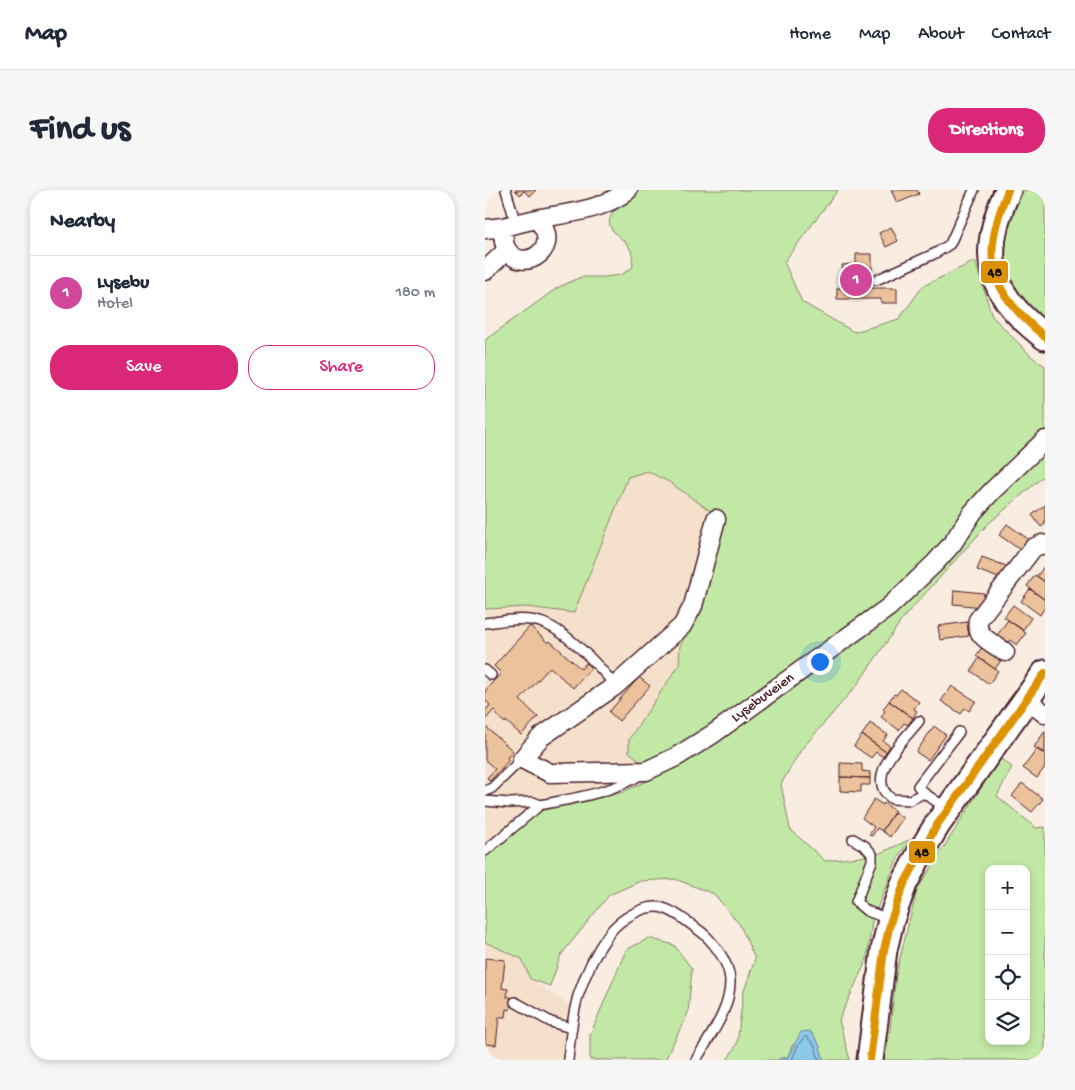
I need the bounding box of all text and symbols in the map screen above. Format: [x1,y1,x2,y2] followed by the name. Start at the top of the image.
[25,20,67,49] text: Map
[789,24,831,45] text: Home
[859,24,890,45] text: Map
[918,24,964,45] text: About
[992,24,1050,45] text: Contact
[928,108,1045,153] button: Directions
[30,110,130,151] text: Find us
[50,210,115,235] text: Nearby
[980,260,1009,284] line badge: 48
[840,261,872,299] pin: 1
[987,265,1002,282] text: 48
[97,272,149,295] text: Lysebu
[63,284,69,303] text: 1
[396,284,435,303] text: 180 m
[97,295,133,314] text: Hotel
[50,345,238,390] button: Save
[248,345,435,390] button: Share
[807,649,833,675] your location
[728,669,798,727] street label: Lysebuveien
[908,840,936,864] line badge: 48
[914,845,929,862] text: 48
[985,865,1030,1045] map controls
[985,865,1030,910] button: +
[985,910,1030,955] button: −
[985,955,1030,1000] button: locate
[985,1000,1030,1045] button: layers

